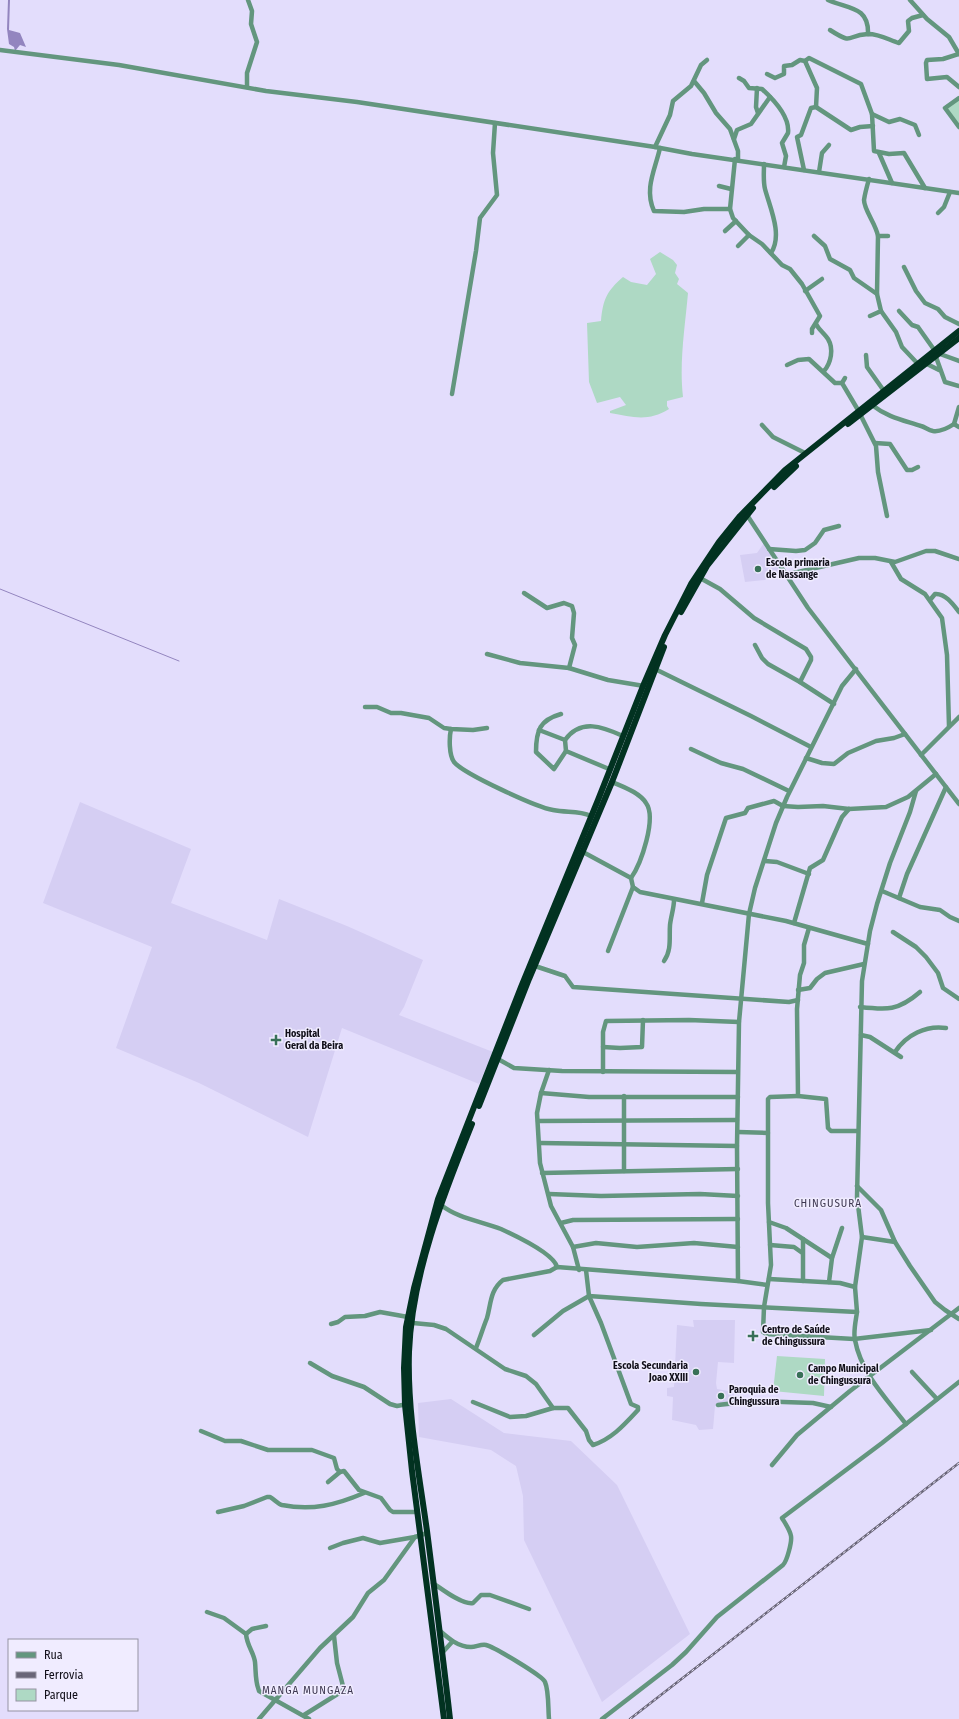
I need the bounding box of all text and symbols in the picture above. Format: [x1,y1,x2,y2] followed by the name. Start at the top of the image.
[766,557,830,581] place label: Escola primaria de Nassange
[753,564,763,574] marker: Escola primaria de Nassange
[285,1028,343,1052] place label: Hospital Geral da Beira
[270,1034,282,1046] marker: Hospital Geral da Beira
[794,1197,862,1210] district label: CHINGUSURA
[762,1323,830,1348] place label: Centro de Saúde de Chingussura
[747,1330,759,1342] marker: Centro de Saúde de Chingussura
[613,1360,688,1384] place label: Escola Secundaria Joao XXIII
[808,1363,879,1387] place label: Campo Municipal de Chingussura
[691,1367,701,1377] marker: Escola Secundaria Joao XXIII
[795,1370,805,1380] marker: Campo Municipal de Chingussura
[729,1384,780,1408] place label: Paroquia de Chingussura
[716,1391,726,1401] marker: Paroquia de Chingussura
[8,1639,138,1711] legend
[44,1648,63,1662] text: Rua
[44,1668,83,1682] text: Ferrovia
[262,1684,354,1697] district label: MANGA MUNGAZA
[44,1688,78,1702] text: Parque

